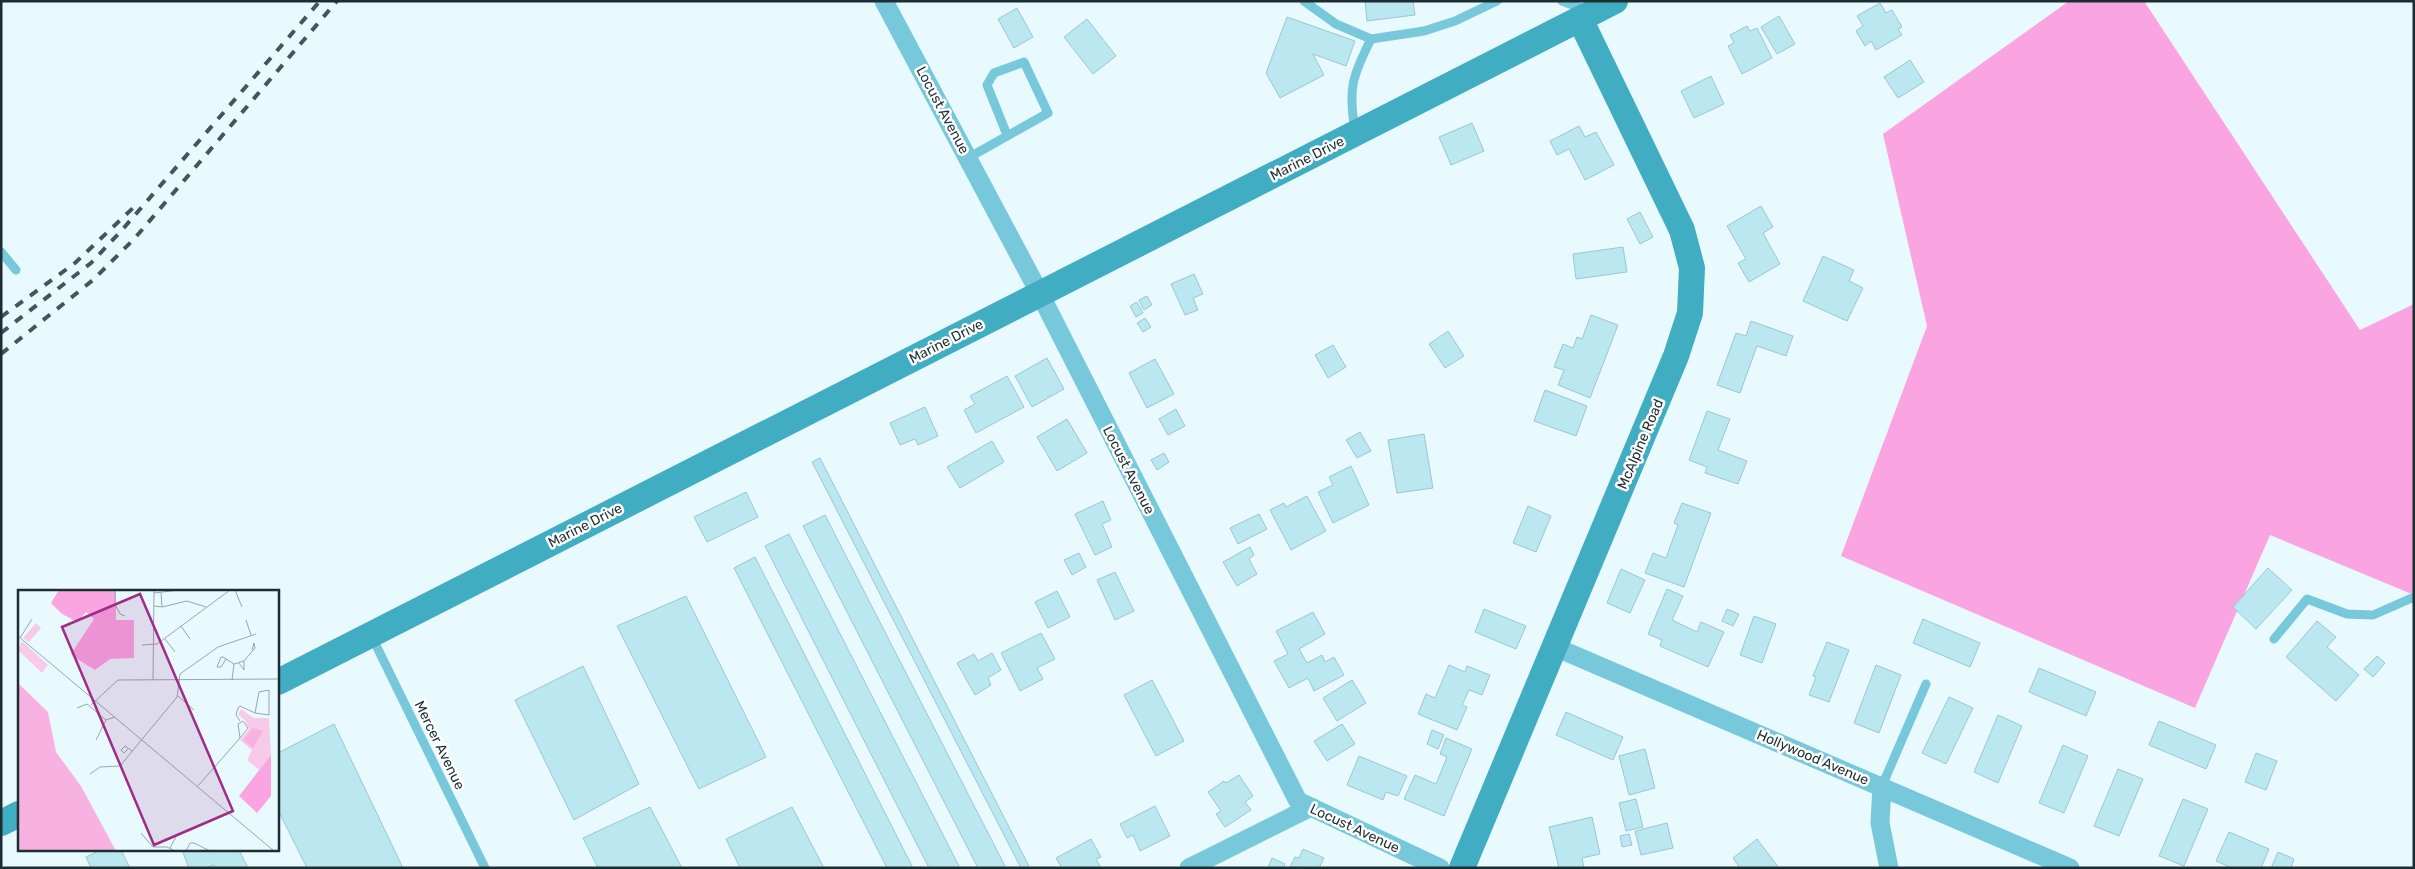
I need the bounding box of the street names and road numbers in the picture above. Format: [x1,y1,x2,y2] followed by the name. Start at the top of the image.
[912,64,973,157] street label: Locust Avenue
[1267,132,1347,184] street label: Marine Drive
[906,315,986,367] street label: Marine Drive
[1614,397,1667,492] street label: McAlpine Road
[1099,423,1158,517] street label: Locust Avenue
[545,499,625,551] street label: Marine Drive
[411,698,468,793] street label: Mercer Avenue
[1754,726,1872,789] street label: Hollywood Avenue
[1307,800,1402,857] street label: Locust Avenue

